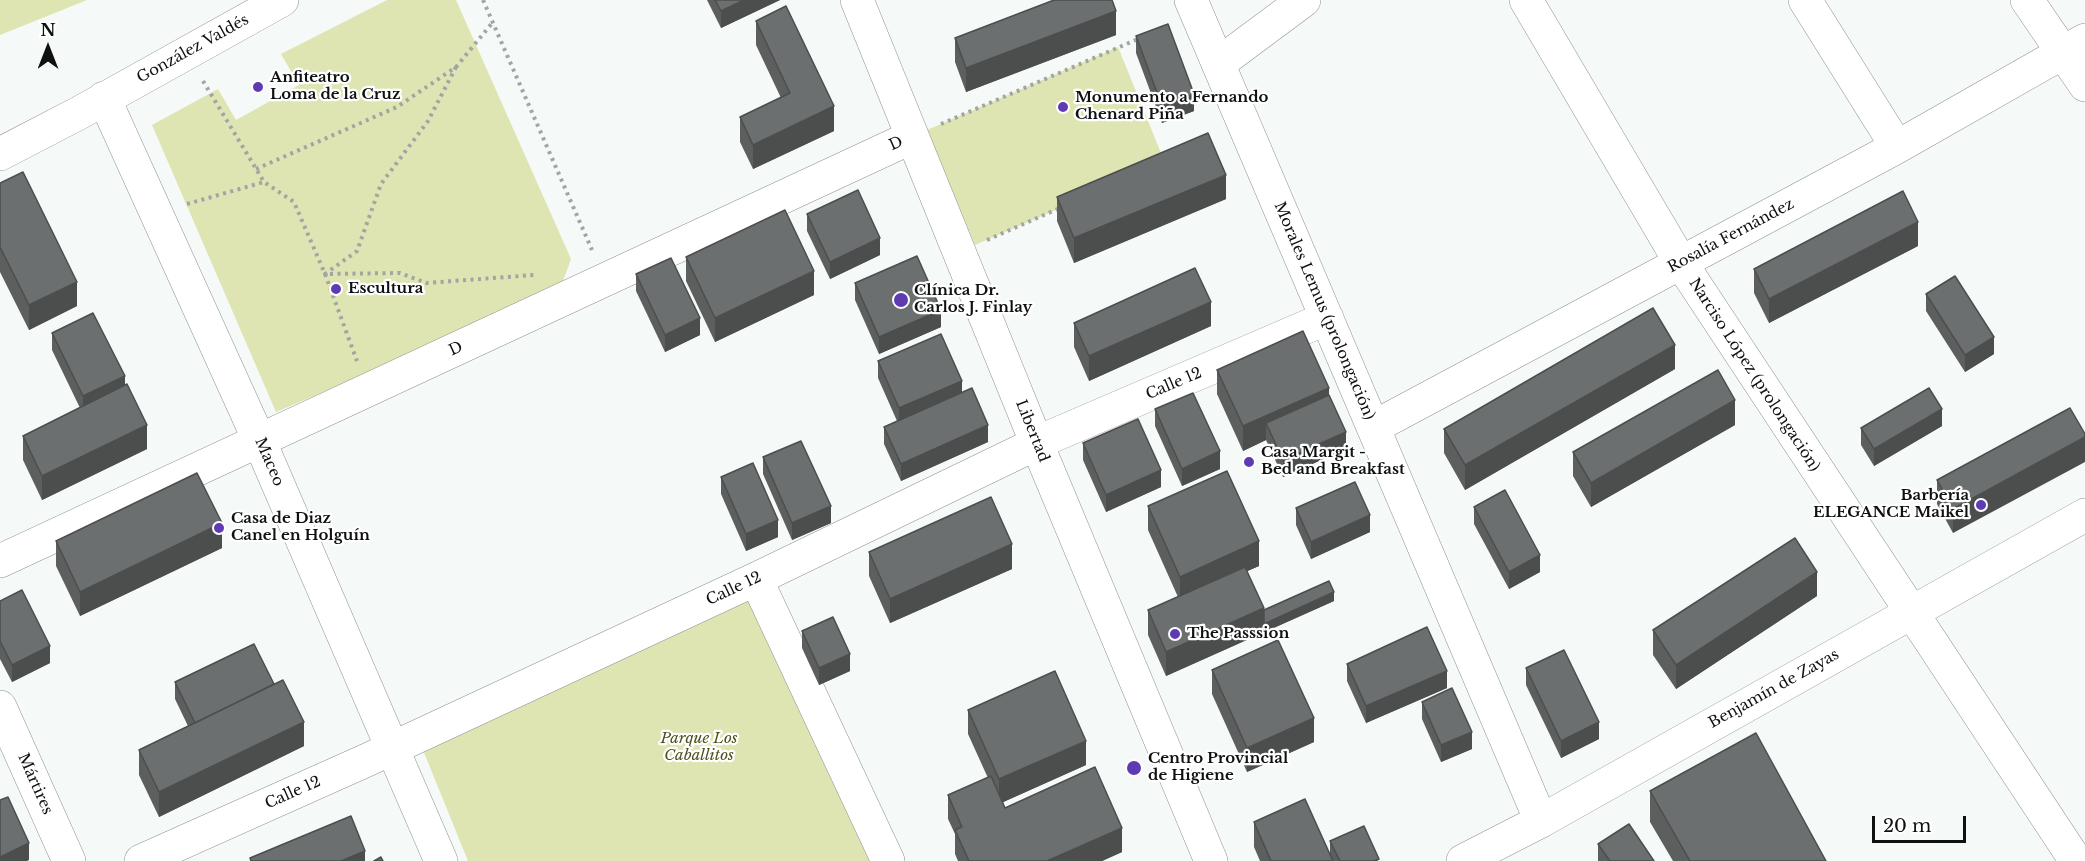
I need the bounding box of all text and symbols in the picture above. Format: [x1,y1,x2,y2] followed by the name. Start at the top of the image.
[134,11,252,87] street label: González Valdés
[18,18,78,78] north arrow
[40,20,56,40] text: N
[270,69,400,104] place label: Anfiteatro Loma de la Cruz
[251,80,265,94] marker: Anfiteatro Loma de la Cruz
[1075,89,1268,124] place label: Monumento a Fernando Chenard Piña
[1056,100,1070,114] marker: Monumento a Fernando Chenard Piña
[886,133,906,155] street label: D
[1665,195,1797,277] street label: Rosalía Fernández
[1270,199,1378,423] street label: Morales Lemus (prolongación)
[1685,275,1823,475] street label: Narciso López (prolongación)
[348,280,423,298] place label: Escultura
[329,282,343,296] marker: Escultura
[914,282,1032,317] place label: Clínica Dr. Carlos J. Finlay
[892,291,910,309] marker: Clínica Dr. Carlos J. Finlay
[446,338,466,360] street label: D
[1143,364,1205,404] street label: Calle 12
[1011,397,1053,465] street label: Libertad
[251,435,287,489] street label: Maceo
[1261,444,1405,479] place label: Casa Margit - Bed and Breakfast
[1242,455,1256,469] marker: Casa Margit - Bed and Breakfast
[1813,487,1969,522] place label: Barbería ELEGANCE Maikel
[1974,498,1988,512] marker: Barbería ELEGANCE Maikel
[231,510,370,545] place label: Casa de Diaz Canel en Holguín
[212,521,226,535] marker: Casa de Diaz Canel en Holguín
[703,568,765,610] street label: Calle 12
[1187,625,1289,643] place label: The Passsion
[1168,627,1182,641] marker: The Passsion
[1706,646,1842,732] street label: Benjamín de Zayas
[661,730,737,765] park label: Parque Los Caballitos
[1148,750,1288,785] place label: Centro Provincial de Higiene
[14,751,56,817] street label: Mártires
[1125,759,1143,777] marker: Centro Provincial de Higiene
[262,773,324,813] street label: Calle 12
[1875,804,1970,842] scale bar
[1883,815,1931,837] text: 20 m

